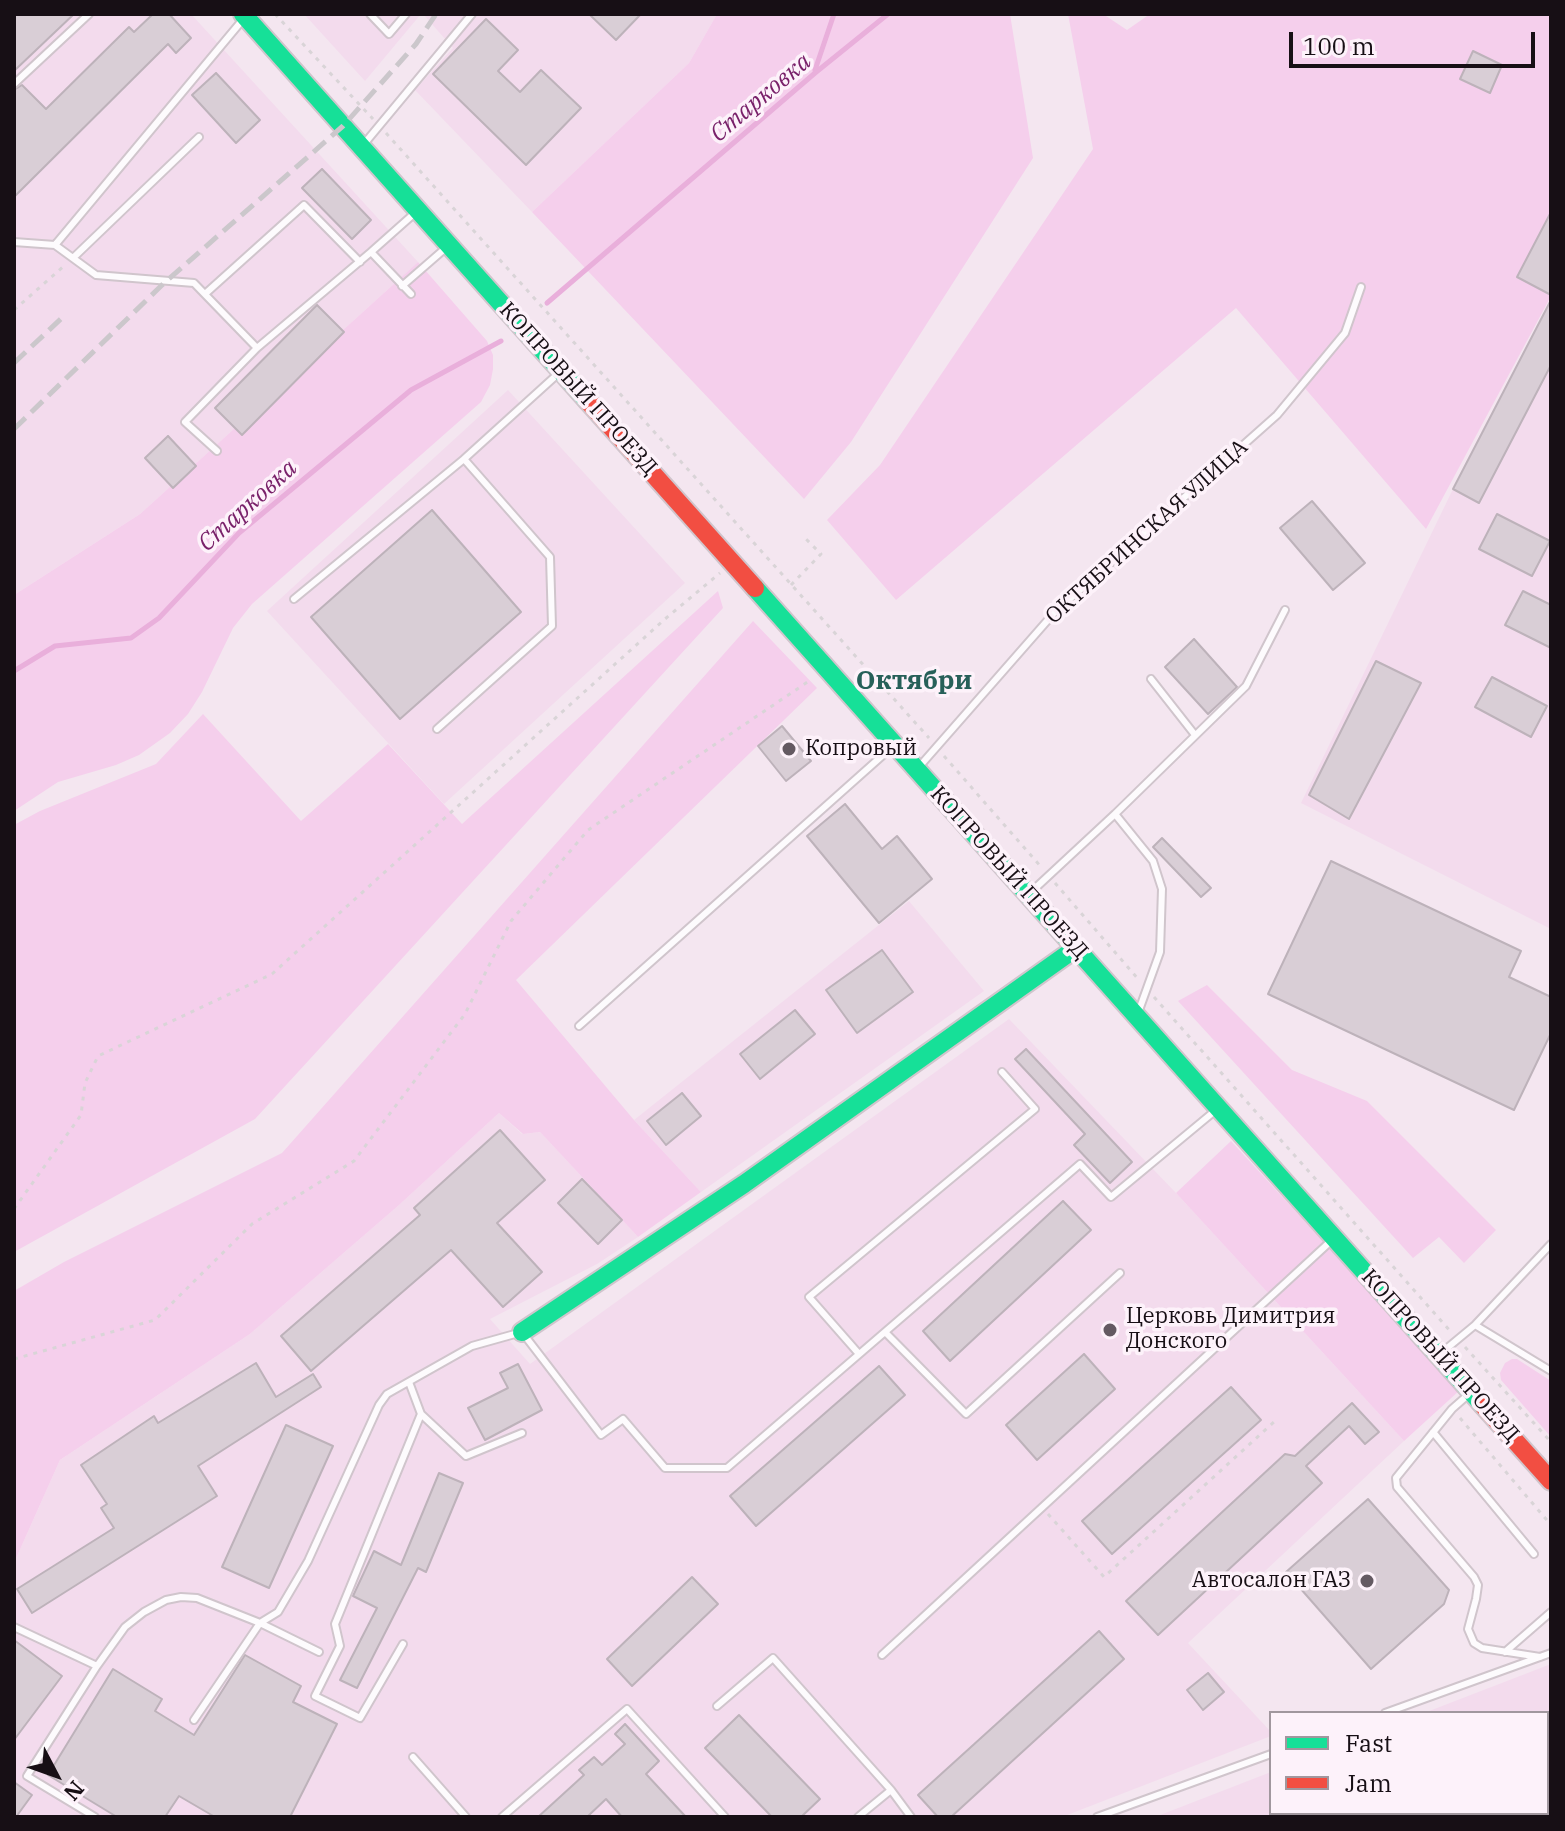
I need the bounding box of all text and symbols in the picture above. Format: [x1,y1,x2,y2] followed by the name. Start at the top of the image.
[1293,16,1539,66] scale bar
[1303,30,1375,62] text: 100 m
[705,48,817,148] water label: Старковка
[494,297,662,481] street label: КОПРОВЫЙ ПРОЕЗД
[1040,434,1254,630] street label: ОКТЯБРИНСКАЯ УЛИЦА
[193,454,303,558] water label: Старковка
[856,665,972,697] district label: Октябри
[805,736,917,762] place label: Копровый
[780,740,798,758] marker: Копровый
[925,781,1093,965] street label: КОПРОВЫЙ ПРОЕЗД
[1356,1264,1524,1448] street label: КОПРОВЫЙ ПРОЕЗД
[1126,1304,1335,1356] place label: Церковь Димитрия Донского
[1101,1321,1119,1339] marker: Церковь Димитрия Донского
[1192,1568,1351,1594] place label: Автосалон ГАЗ
[1358,1572,1376,1590] marker: Автосалон ГАЗ
[1269,1711,1549,1815] legend
[1345,1727,1392,1759] text: Fast
[16,1735,96,1815] north arrow
[1345,1767,1392,1799] text: Jam
[58,1775,91,1807] text: N

